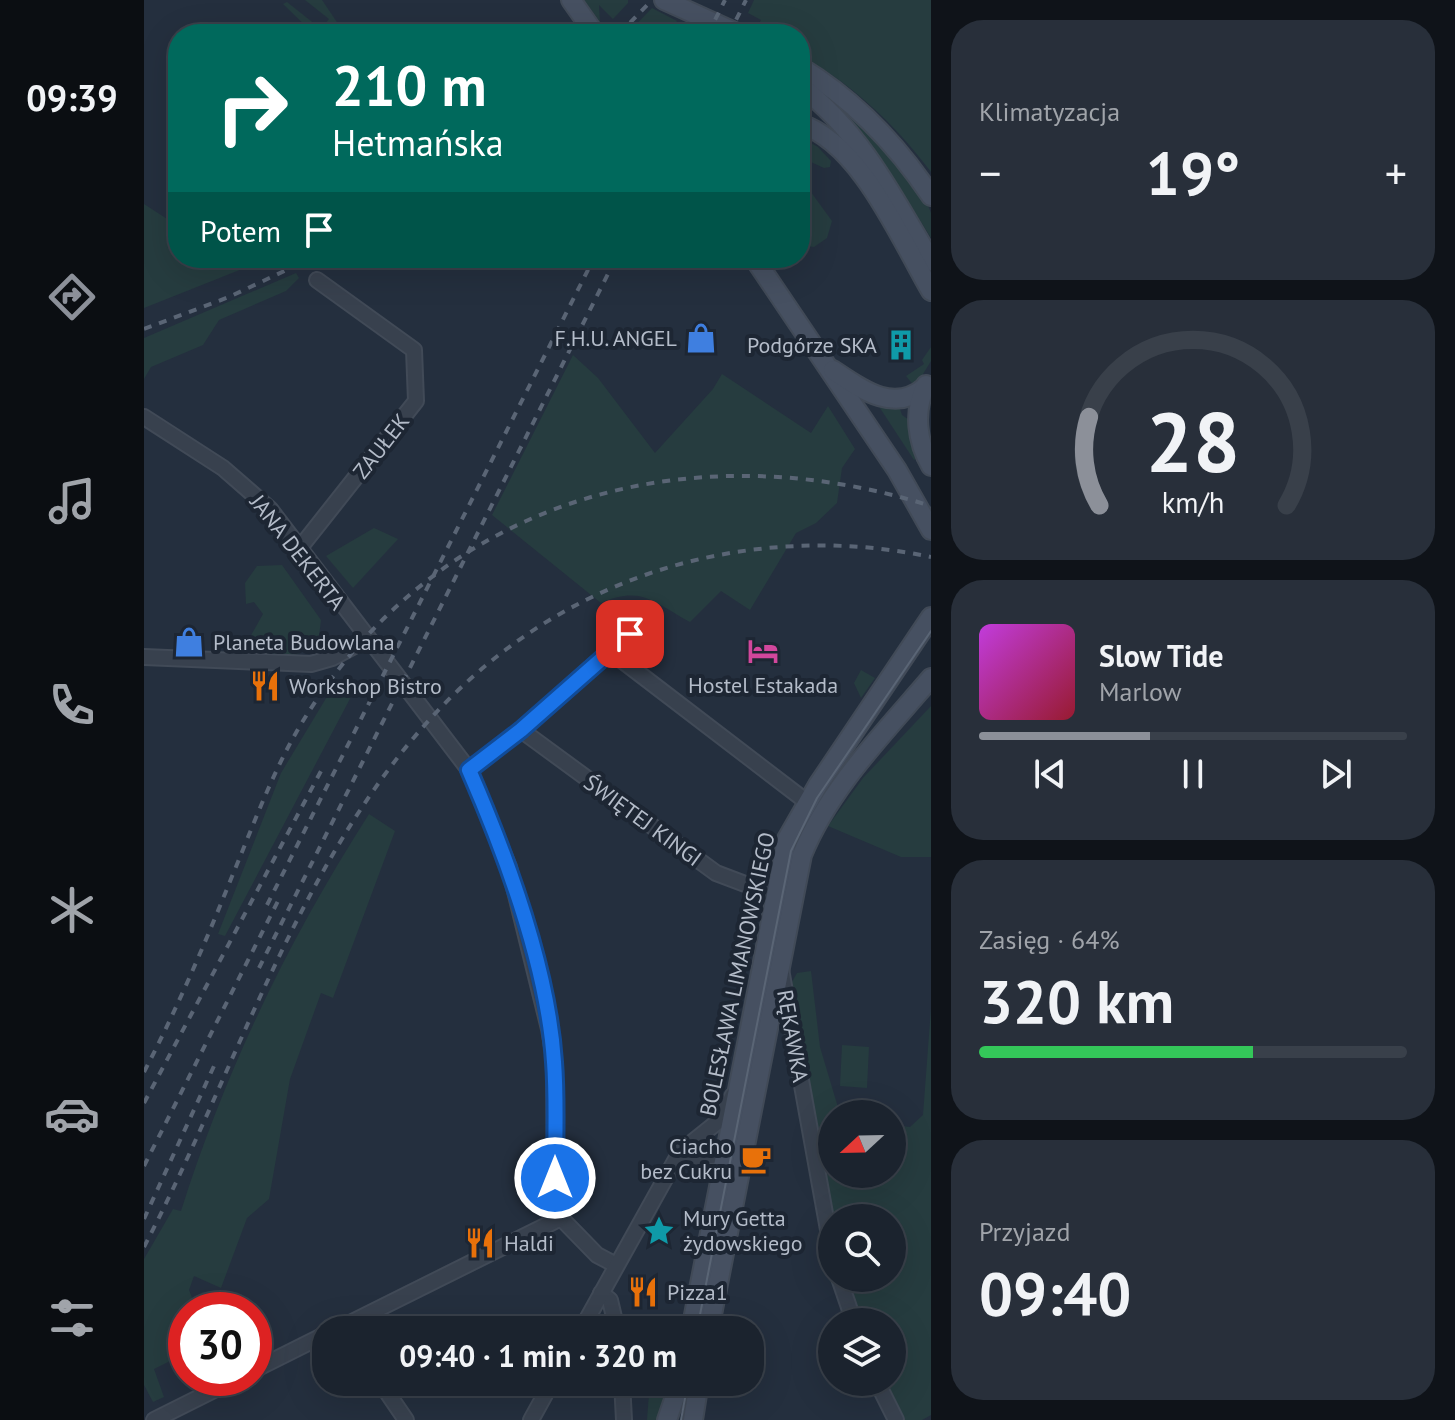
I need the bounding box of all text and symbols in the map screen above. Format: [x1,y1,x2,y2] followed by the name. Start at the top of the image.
[332,49,487,121] text: 210 m
[200,56,304,160] icon: right
[26,74,118,121] text: 09:39
[979,95,1120,128] text: Klimatyzacja
[332,119,504,166] text: Hetmańska
[1146,134,1240,212] text: 19°
[979,144,1001,201] text: −
[1385,144,1407,201] text: +
[297,208,341,252] icon: arrive
[200,211,281,250] text: Potem
[44,269,100,325] icon: directions
[684,321,718,355] shop icon: F.H.U. ANGEL
[555,324,677,352] place label: F.H.U. ANGEL
[884,328,918,362] building icon: Podgórze SKA
[747,331,877,359] place label: Podgórze SKA
[1146,387,1240,495] text: 28
[347,408,415,484] street label: ZAUŁEK
[44,473,100,529] icon: music
[1162,484,1224,521] text: km/h
[244,488,352,615] street label: JANA DEKERTA
[596,600,664,668] pin
[608,612,652,656] icon: arrive
[172,625,206,659] shop icon: Planeta Budowlana
[213,628,395,656] place label: Planeta Budowlana
[746,634,780,668] hotel icon: Hostel Estakada
[1099,636,1224,675] text: Slow Tide
[248,669,282,703] restaurant icon: Workshop Bistro
[688,671,838,699] place label: Hostel Estakada
[289,672,442,700] place label: Workshop Bistro
[1099,675,1182,708] text: Marlow
[44,677,100,733] icon: phone
[1028,752,1072,796] icon: previous
[1171,752,1215,796] icon: pause
[1314,752,1358,796] icon: next
[579,768,707,872] street label: ŚWIĘTEJ KINGI
[693,830,781,1118] street label: BOLESŁAWA LIMANOWSKIEGO
[44,882,100,938] icon: climate
[979,923,1120,956] text: Zasięg · 64%
[979,962,1174,1040] text: 320 km
[771,987,815,1085] street label: RĘKAWKA
[44,1086,100,1142] icon: car
[818,1100,906,1188] north arrow
[818,1100,906,1396] map controls
[640,1132,732,1185] place label: Ciacho bez Cukru
[513,1136,597,1220] position arrow
[739,1142,773,1176] cafe icon: Ciacho bez Cukru
[683,1204,803,1257] place label: Mury Getta żydowskiego
[818,1204,906,1292] button: search
[642,1214,676,1248] place icon: Mury Getta żydowskiego
[979,1215,1070,1248] text: Przyjazd
[463,1226,497,1260] restaurant icon: Haldi
[504,1229,554,1257] place label: Haldi
[979,1254,1131,1332] text: 09:40
[626,1275,660,1309] restaurant icon: Pizza1
[667,1278,728,1306] place label: Pizza1
[44,1290,100,1346] icon: filters
[168,1292,272,1396] speed limit sign: 30
[818,1308,906,1396] button: layers
[399,1336,677,1375] text: 09:40 · 1 min · 320 m

